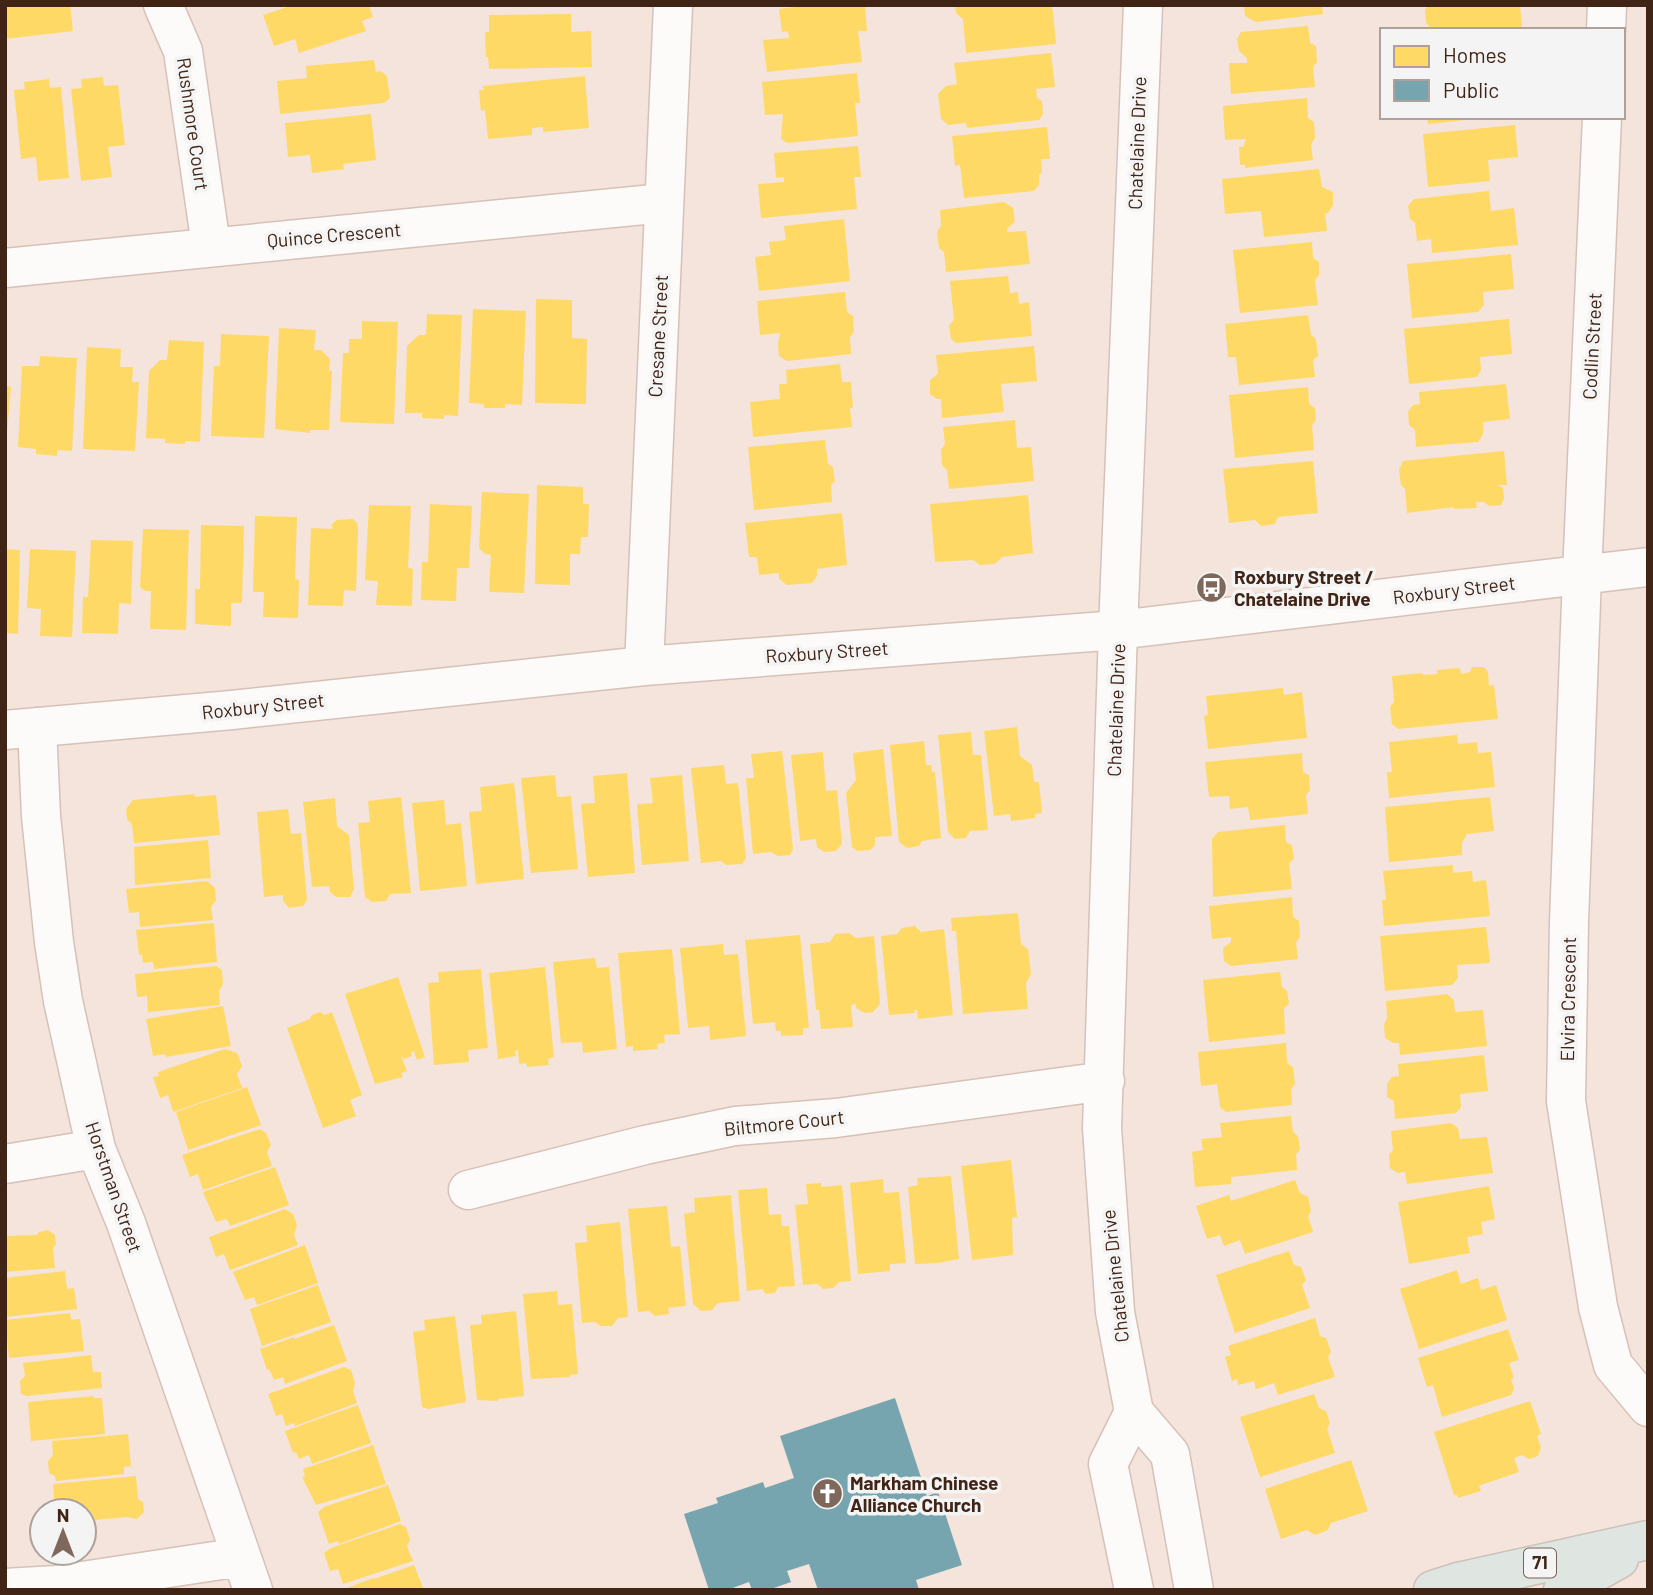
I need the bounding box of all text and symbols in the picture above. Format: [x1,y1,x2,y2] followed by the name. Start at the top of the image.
[1380,28,1625,119] legend
[1443,42,1507,67] text: Homes
[173,56,214,192] street label: Rushmore Court
[1123,76,1150,210] street label: Chatelaine Drive
[1443,77,1499,102] text: Public
[266,217,402,252] street label: Quince Crescent
[643,274,672,398] street label: Cresane Street
[1577,292,1606,400] street label: Codlin Street
[1234,565,1374,610] place label: Roxbury Street / Chatelaine Drive
[1194,571,1228,605] bus stop icon: Roxbury Street / Chatelaine Drive
[1391,571,1516,608] street label: Roxbury Street
[765,636,889,667] street label: Roxbury Street
[1102,643,1129,777] street label: Chatelaine Drive
[200,688,325,723] street label: Roxbury Street
[1555,936,1580,1062] street label: Elvira Crescent
[723,1105,845,1140] street label: Biltmore Court
[81,1118,148,1255] street label: Horstman Street
[1096,1208,1133,1344] street label: Chatelaine Drive
[850,1471,998,1516] place label: Markham Chinese Alliance Church
[810,1477,844,1511] church icon: Markham Chinese Alliance Church
[28,1497,98,1567] north arrow
[57,1503,69,1526] text: N
[1524,1548,1556,1578] road number: 71

